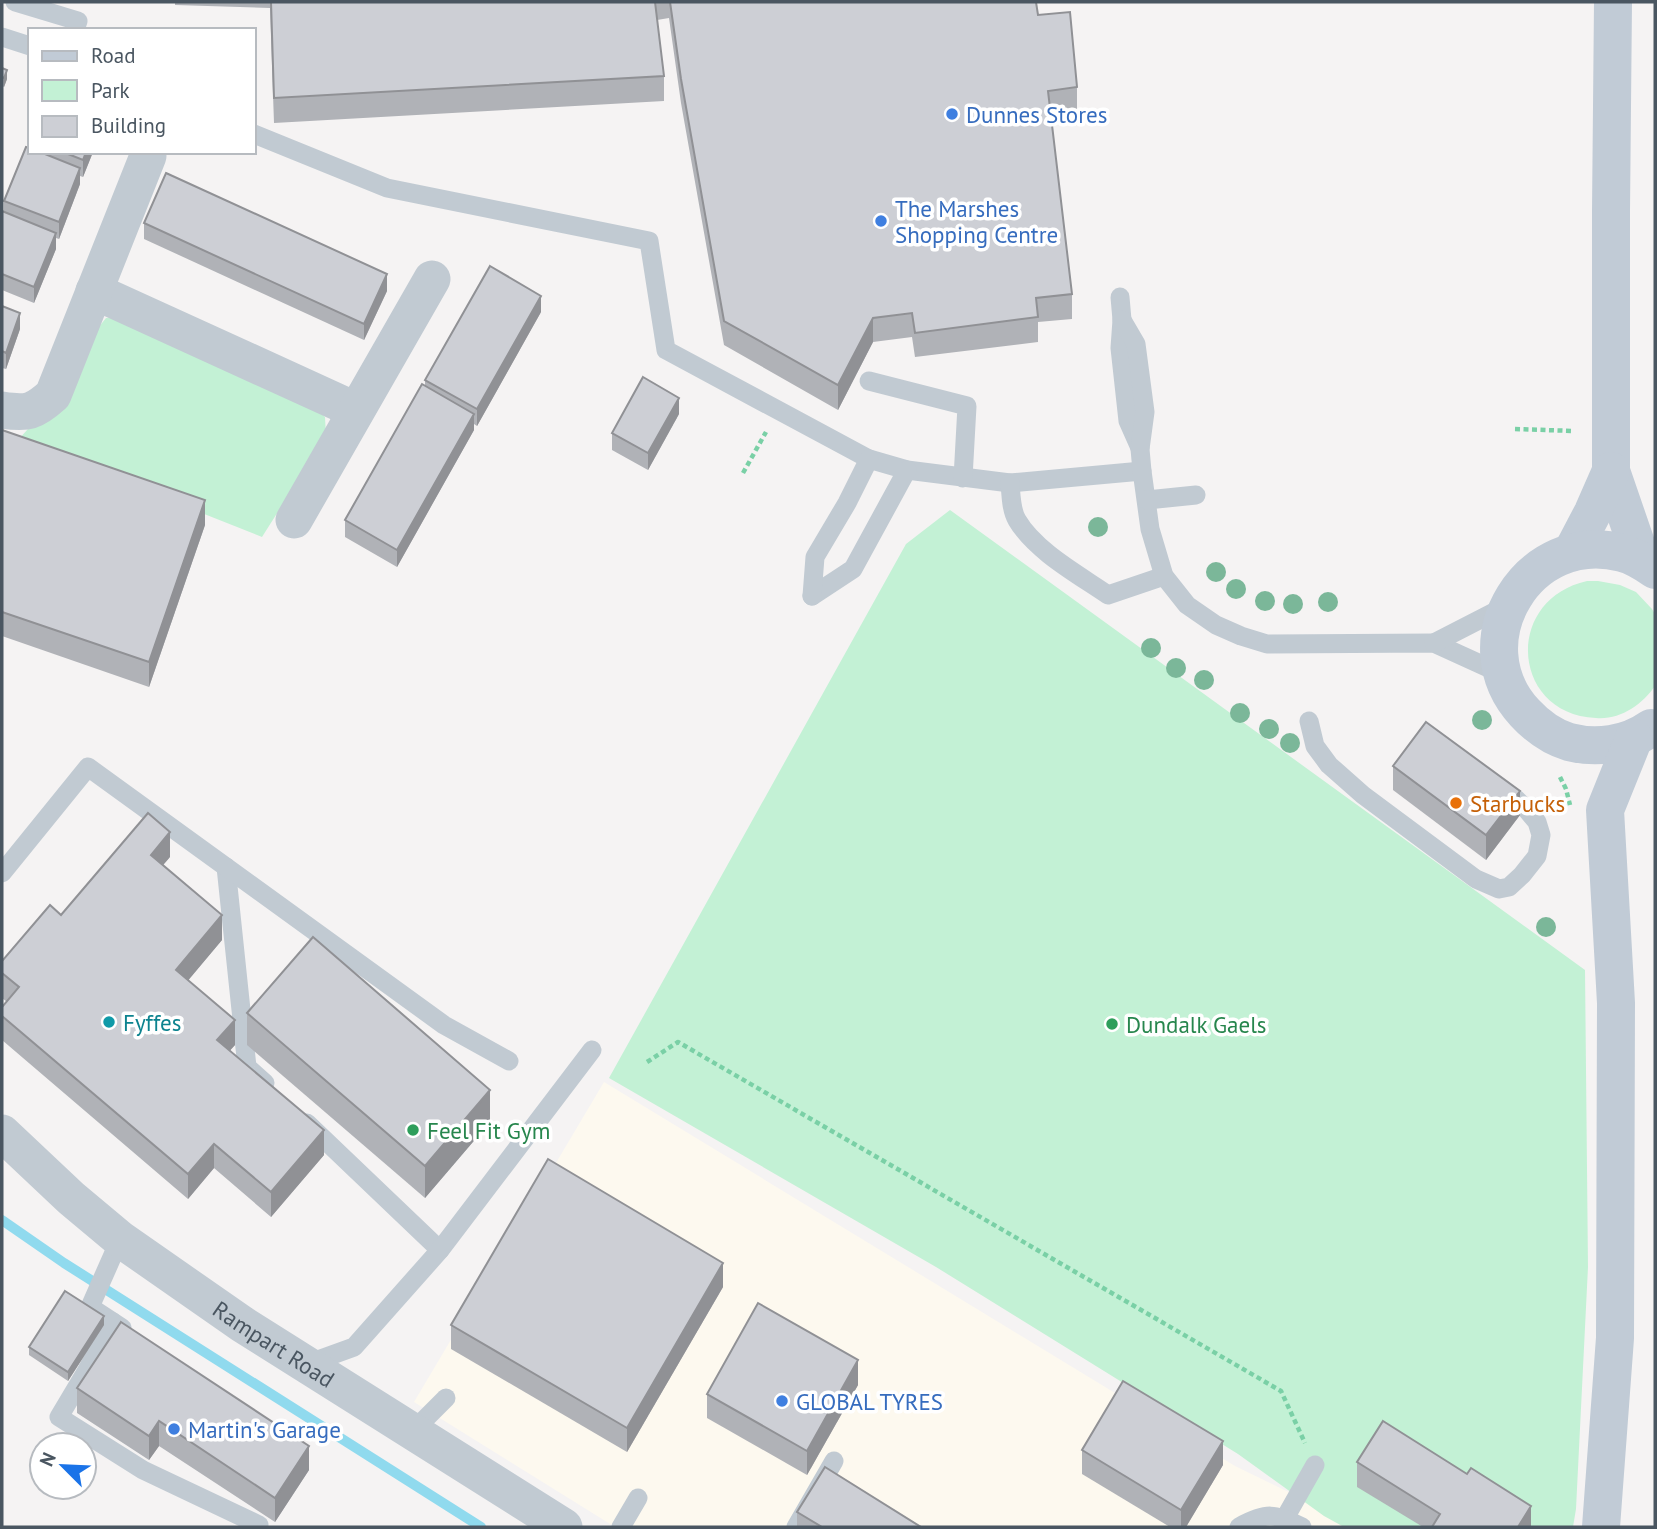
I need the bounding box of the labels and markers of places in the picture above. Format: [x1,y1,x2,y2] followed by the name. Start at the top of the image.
[966,100,1107,129] place label: Dunnes Stores
[944,106,960,122] marker: Dunnes Stores
[895,194,1058,249] place label: The Marshes Shopping Centre
[873,213,889,229] marker: The Marshes Shopping Centre
[1470,789,1565,818] place label: Starbucks
[1448,795,1464,811] marker: Starbucks
[123,1008,181,1037] place label: Fyffes
[1126,1010,1267,1039] place label: Dundalk Gaels
[101,1014,117,1030] marker: Fyffes
[1104,1016,1120,1032] marker: Dundalk Gaels
[427,1116,550,1145] place label: Feel Fit Gym
[405,1122,421,1138] marker: Feel Fit Gym
[796,1387,943,1416] place label: GLOBAL TYRES
[774,1393,790,1409] marker: GLOBAL TYRES
[188,1415,341,1444] place label: Martin's Garage
[166,1421,182,1437] marker: Martin's Garage

